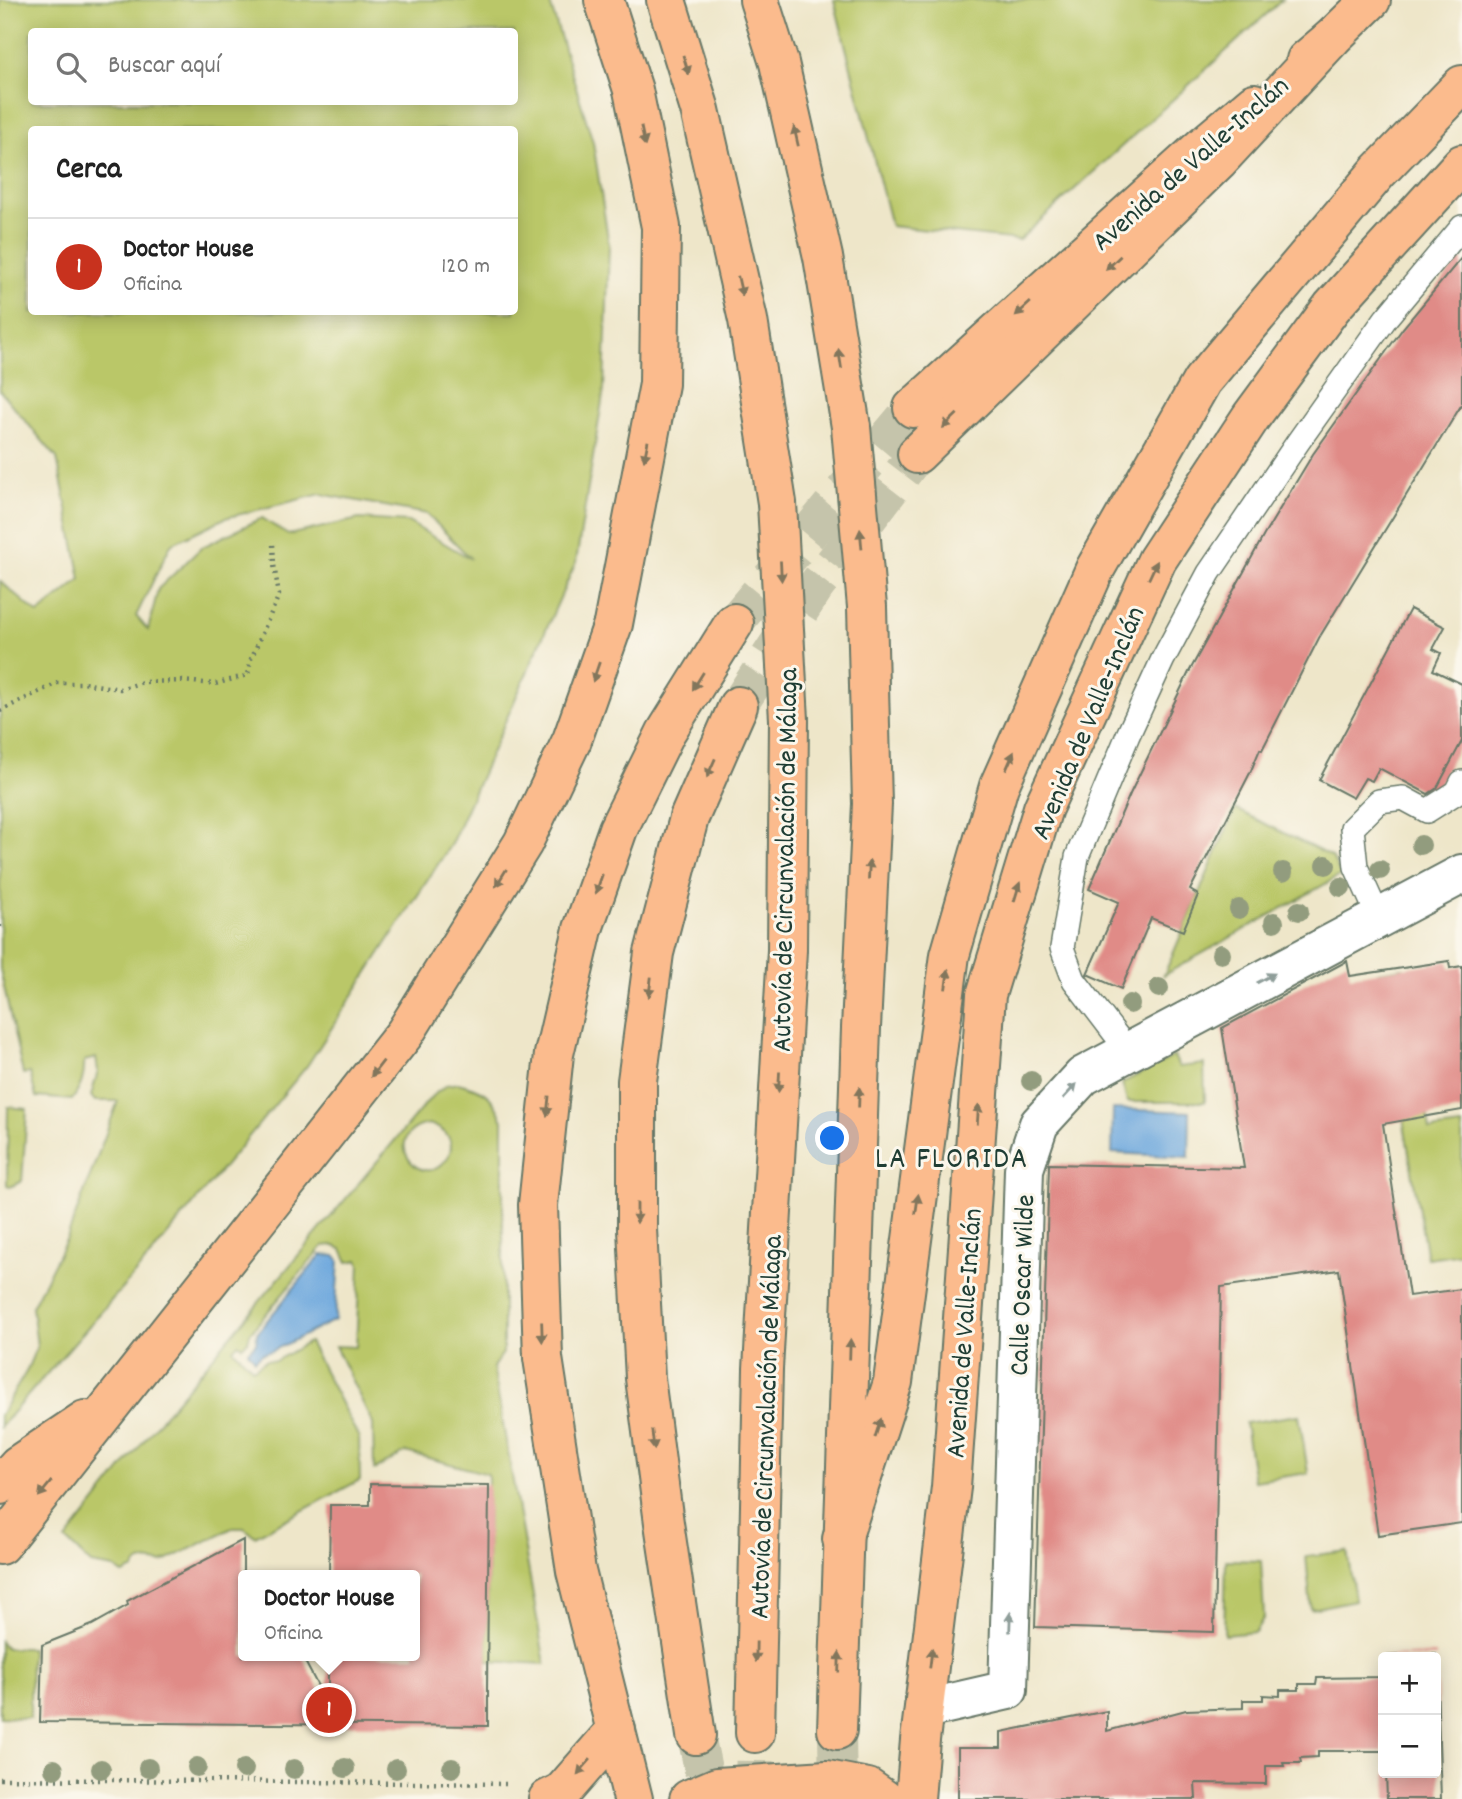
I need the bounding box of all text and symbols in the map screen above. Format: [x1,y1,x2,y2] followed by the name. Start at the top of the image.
[28,28,518,105] search box
[52,48,90,86] icon: search
[108,48,220,85] text: Buscar aquí
[681,55,692,76] one-way arrow
[1085,69,1300,263] street label: Avenida de Valle-Inclán
[637,125,648,147] one-way arrow
[790,125,801,147] one-way arrow
[56,150,121,193] text: Cerca
[123,232,254,269] text: Doctor House
[76,251,82,284] text: 1
[441,251,490,284] text: 120 m
[1105,254,1122,271] one-way arrow
[123,269,182,302] text: Oficina
[735,275,746,297] one-way arrow
[1014,301,1031,317] one-way arrow
[834,348,845,370] one-way arrow
[942,413,959,430] one-way arrow
[641,440,652,462] one-way arrow
[855,527,866,549] one-way arrow
[775,560,786,582] one-way arrow
[1147,560,1158,580] one-way arrow
[1023,601,1158,847] street label: Avenida de Valle-Inclán
[590,662,601,683] one-way arrow
[765,667,811,1053] street label: Autovía de Circunvalación de Málaga
[691,671,704,690] one-way arrow
[1005,750,1016,771] one-way arrow
[705,758,716,779] one-way arrow
[864,858,875,880] one-way arrow
[495,869,508,888] one-way arrow
[593,874,604,895] one-way arrow
[1013,881,1023,902] one-way arrow
[941,967,952,989] one-way arrow
[1256,973,1276,984] one-way arrow
[644,976,655,998] one-way arrow
[369,1059,384,1077] one-way arrow
[773,1072,784,1094] one-way arrow
[1061,1083,1077,1100] one-way arrow
[853,1086,864,1108] one-way arrow
[543,1095,554,1117] one-way arrow
[973,1103,984,1125] one-way arrow
[815,1121,849,1155] your location
[875,1140,1029,1183] district label: LA FLORIDA
[911,1193,922,1215] one-way arrow
[1002,1194,1048,1377] street label: Calle Oscar Wilde
[631,1202,643,1224] one-way arrow
[938,1207,996,1460] street label: Avenida de Valle-Inclán
[742,1234,796,1620] street label: Autovía de Circunvalación de Málaga
[537,1322,548,1344] one-way arrow
[844,1338,855,1360] one-way arrow
[873,1417,884,1438] one-way arrow
[648,1429,659,1451] one-way arrow
[38,1479,53,1497] one-way arrow
[238,1570,420,1661] popup
[264,1581,394,1618] text: Doctor House
[1004,1611,1016,1633] one-way arrow
[264,1618,322,1651] text: Oficina
[751,1641,762,1663] one-way arrow
[925,1647,936,1669] one-way arrow
[833,1651,844,1673] one-way arrow
[1378,1652,1441,1778] map controls
[1378,1652,1441,1715] button: +
[306,1684,352,1736] pin: 1
[1378,1715,1441,1778] button: −
[576,1758,592,1776] one-way arrow

